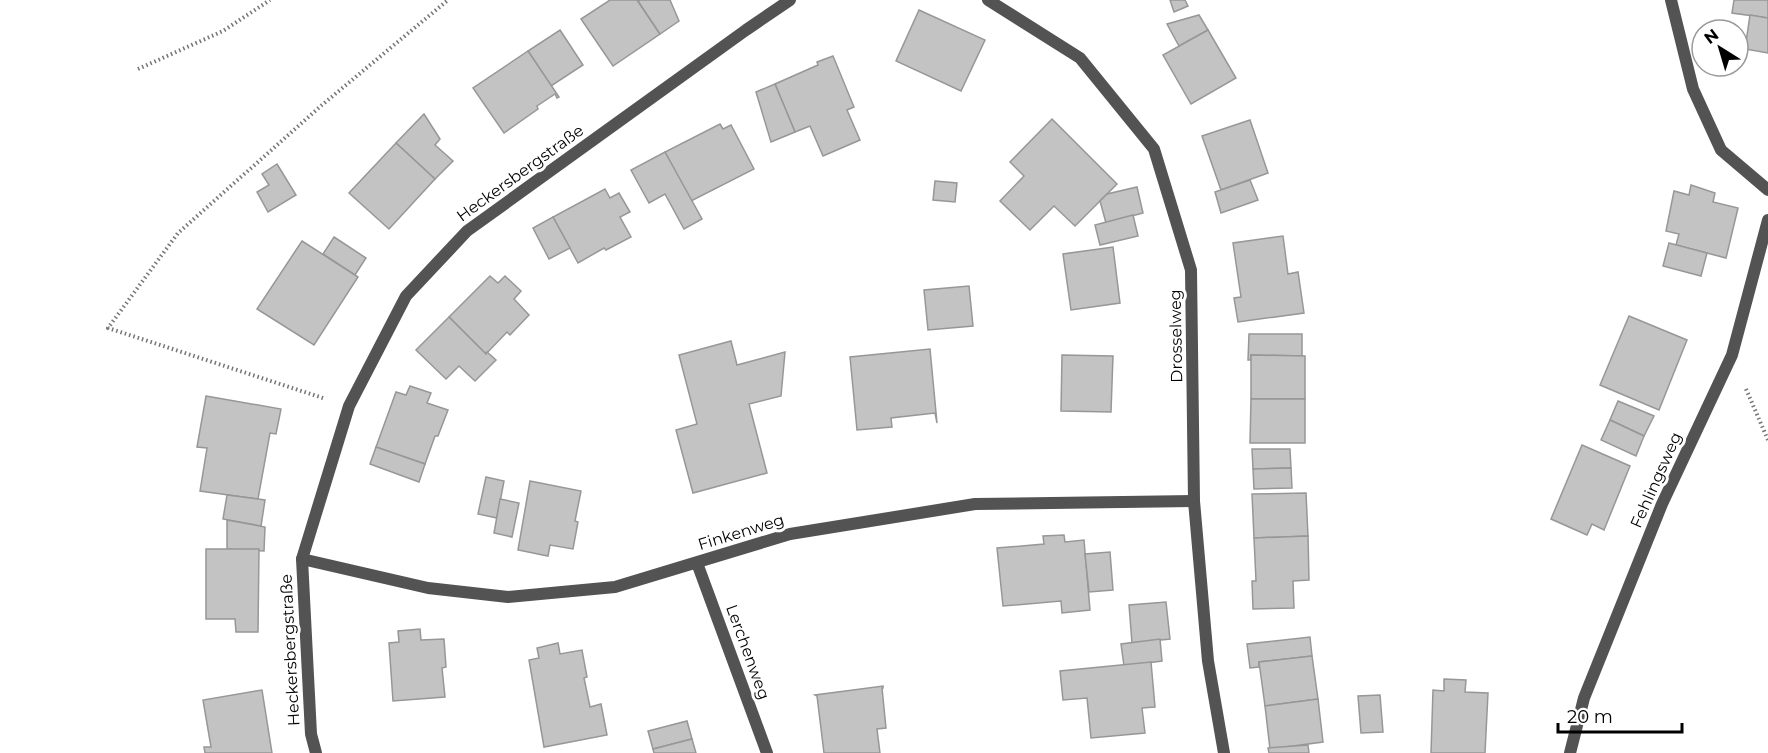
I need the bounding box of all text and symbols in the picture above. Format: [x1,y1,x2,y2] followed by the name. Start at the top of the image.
[1690,18,1750,78] north arrow
[1700,25,1722,48] text: N
[453,121,587,225] street label: Heckersbergstraße
[1166,289,1186,383] street label: Drosselweg
[1626,429,1686,531] street label: Fehlingsweg
[696,510,786,554] street label: Finkenweg
[277,574,303,726] street label: Heckersbergstraße
[722,602,774,702] street label: Lerchenweg
[1558,696,1682,734] scale bar
[1567,706,1613,728] text: 20 m

